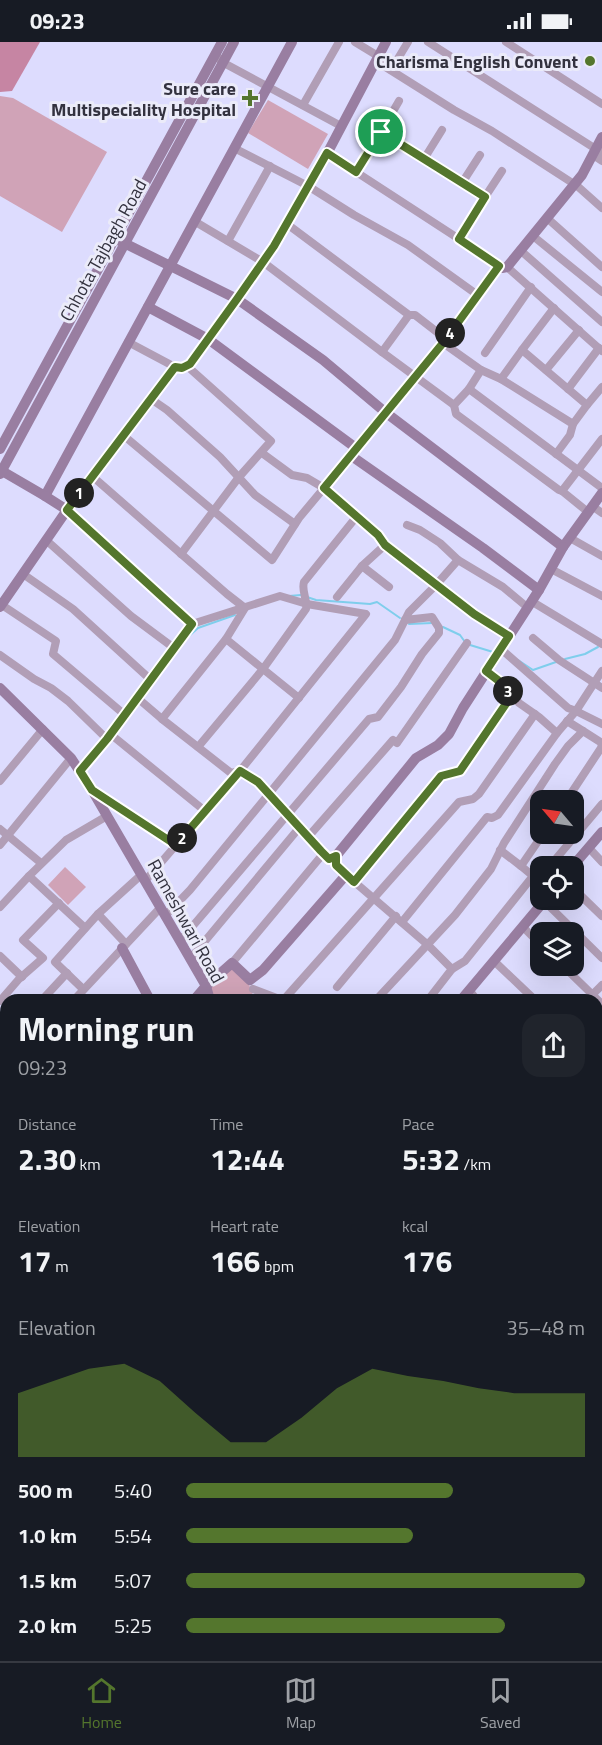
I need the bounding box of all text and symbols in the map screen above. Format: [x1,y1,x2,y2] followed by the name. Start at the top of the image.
[30,4,85,38] text: 09:23
[376,48,578,75] place label: Charisma English Convent
[583,54,597,68] marker: Charisma English Convent
[51,75,236,123] place label: Sure care Multispeciality Hospital
[241,89,259,107] marker: Sure care Multispeciality Hospital
[355,106,406,157] pin
[364,115,397,148] icon: arrive
[53,174,153,326] street label: Chhota Tajbagh Road
[435,318,465,348] pin: 4
[446,321,454,345] text: 4
[64,478,94,508] pin: 1
[75,481,83,505] text: 1
[493,676,523,706] pin: 3
[504,679,512,703] text: 3
[530,790,584,844] north arrow
[530,790,584,976] map controls
[167,823,197,853] pin: 2
[178,826,186,850] text: 2
[141,854,231,988] street label: Rameshwari Road
[530,856,584,910] button: locate
[530,922,584,976] button: layers
[18,1004,195,1054] text: Morning run
[522,1014,585,1077] button: share
[18,1052,67,1083] text: 09:23
[18,1112,76,1136] text: Distance
[210,1112,243,1136] text: Time
[402,1112,434,1136] text: Pace
[18,1136,76,1182] text: 2.30
[210,1136,285,1182] text: 12:44
[402,1136,460,1182] text: 5:32
[76,1152,101,1176] text: km
[460,1152,491,1176] text: /km
[18,1214,80,1238] text: Elevation
[210,1214,279,1238] text: Heart rate
[402,1214,428,1238] text: kcal
[18,1238,52,1284] text: 17
[210,1238,260,1284] text: 166
[402,1238,452,1284] text: 176
[52,1254,69,1278] text: m
[260,1254,294,1278] text: bpm
[18,1312,96,1343] text: Elevation
[506,1312,585,1343] text: 35–48 m
[18,1475,73,1506] text: 500 m
[114,1475,152,1506] text: 5:40
[18,1520,77,1551] text: 1.0 km
[114,1520,152,1551] text: 5:54
[18,1565,77,1596] text: 1.5 km
[114,1565,152,1596] text: 5:07
[18,1610,77,1641] text: 2.0 km
[114,1610,152,1641] text: 5:25
[81,1674,122,1734] tab: Home
[284,1674,317,1734] tab: Map
[480,1674,521,1734] tab: Saved

